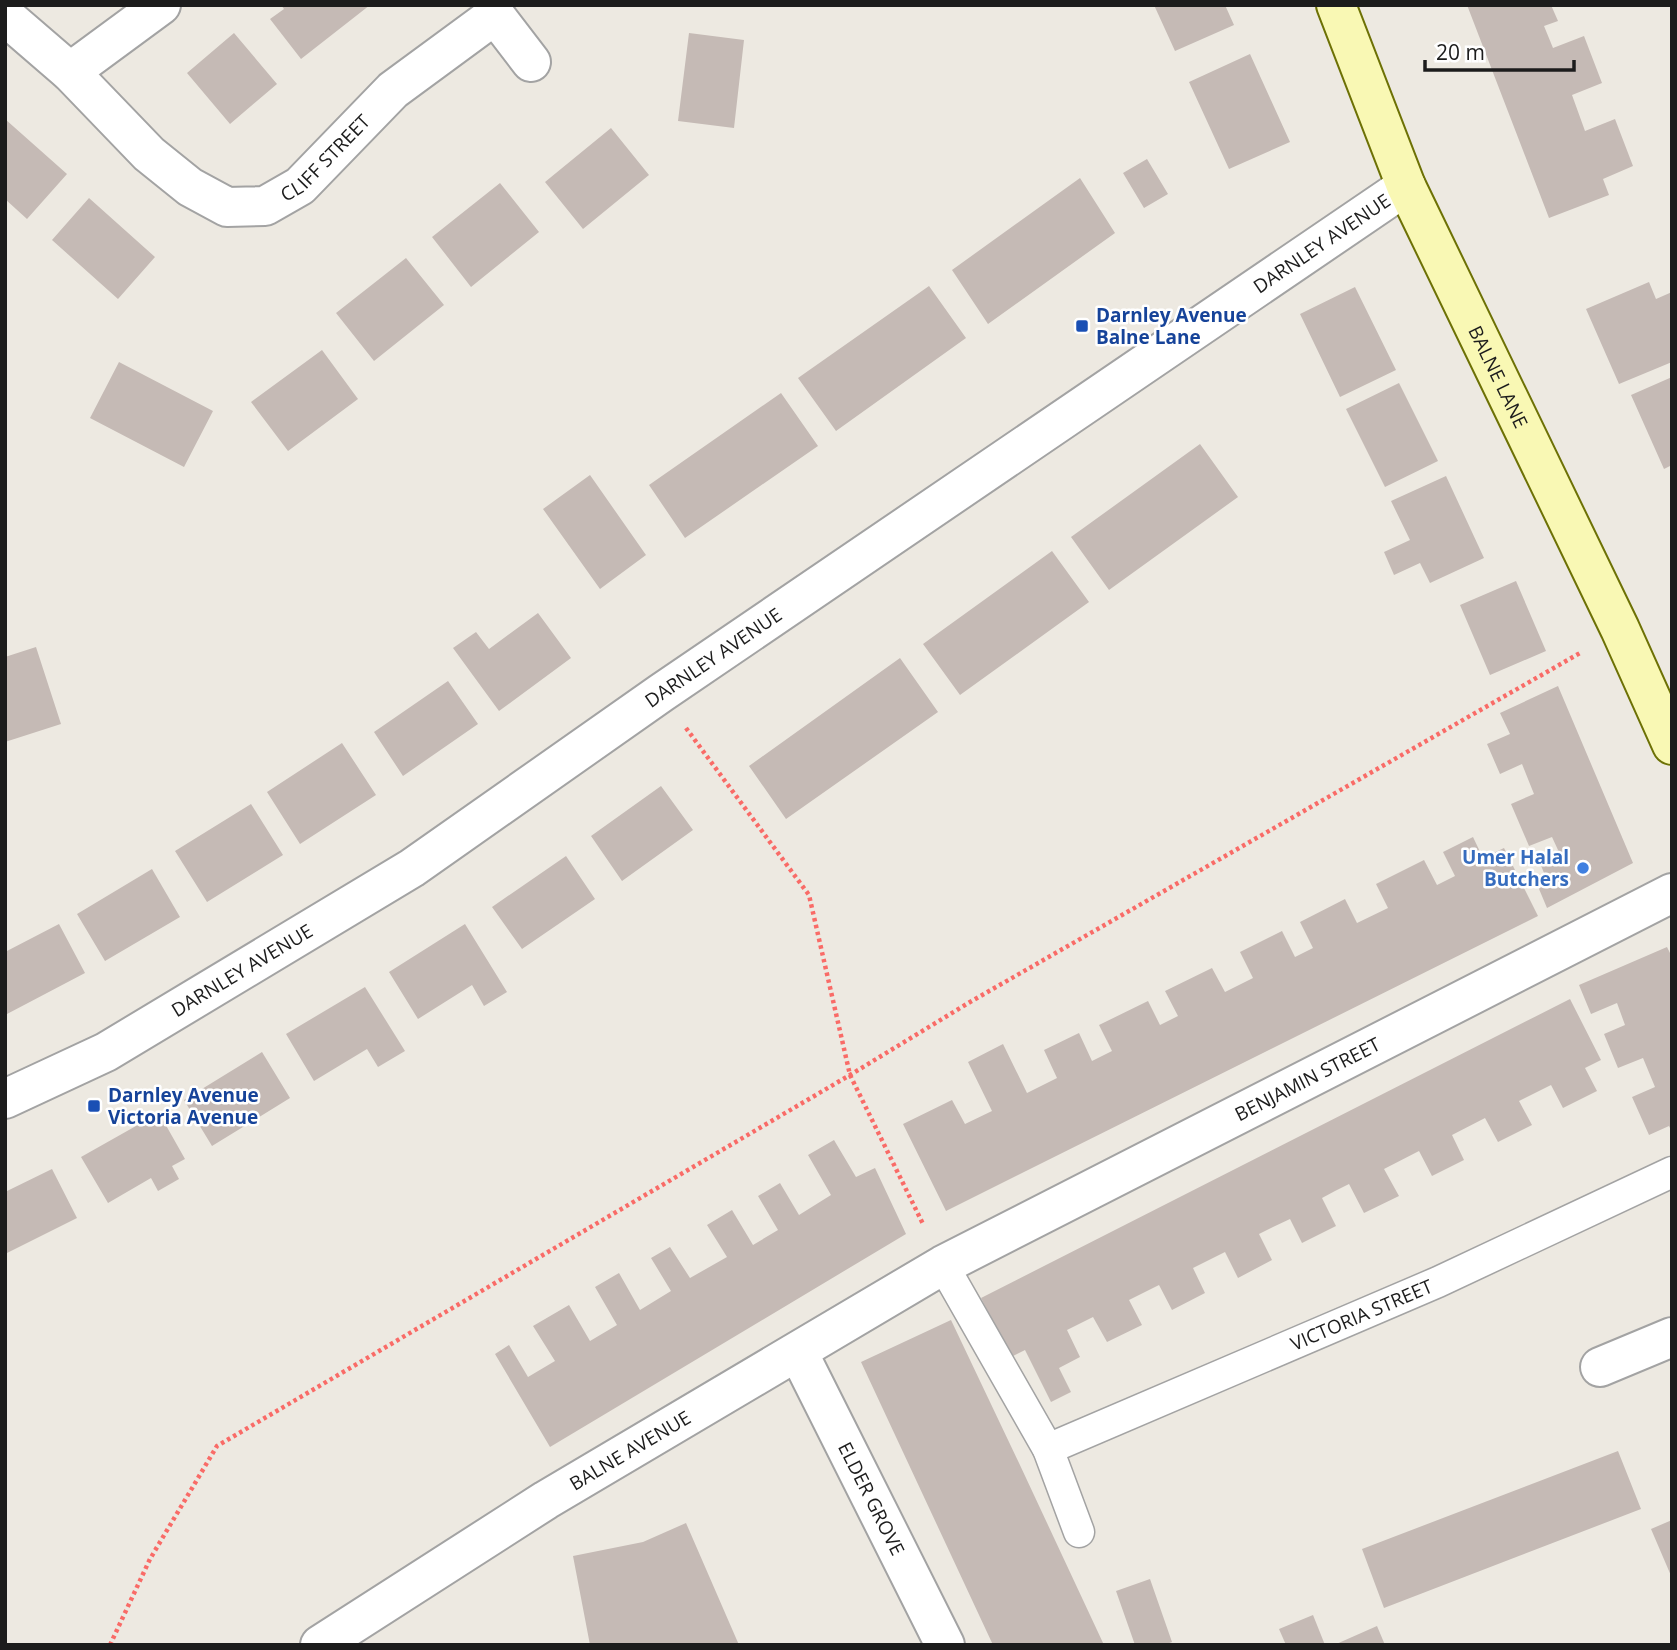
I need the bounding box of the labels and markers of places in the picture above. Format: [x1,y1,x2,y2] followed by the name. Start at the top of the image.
[1096,302,1247,350] place label: Darnley Avenue Balne Lane
[1074,318,1090,334] marker: Darnley Avenue Balne Lane
[1462,844,1569,892] place label: Umer Halal Butchers
[1575,860,1591,876] marker: Umer Halal Butchers
[108,1082,259,1130] place label: Darnley Avenue Victoria Avenue
[86,1098,102,1114] marker: Darnley Avenue Victoria Avenue

